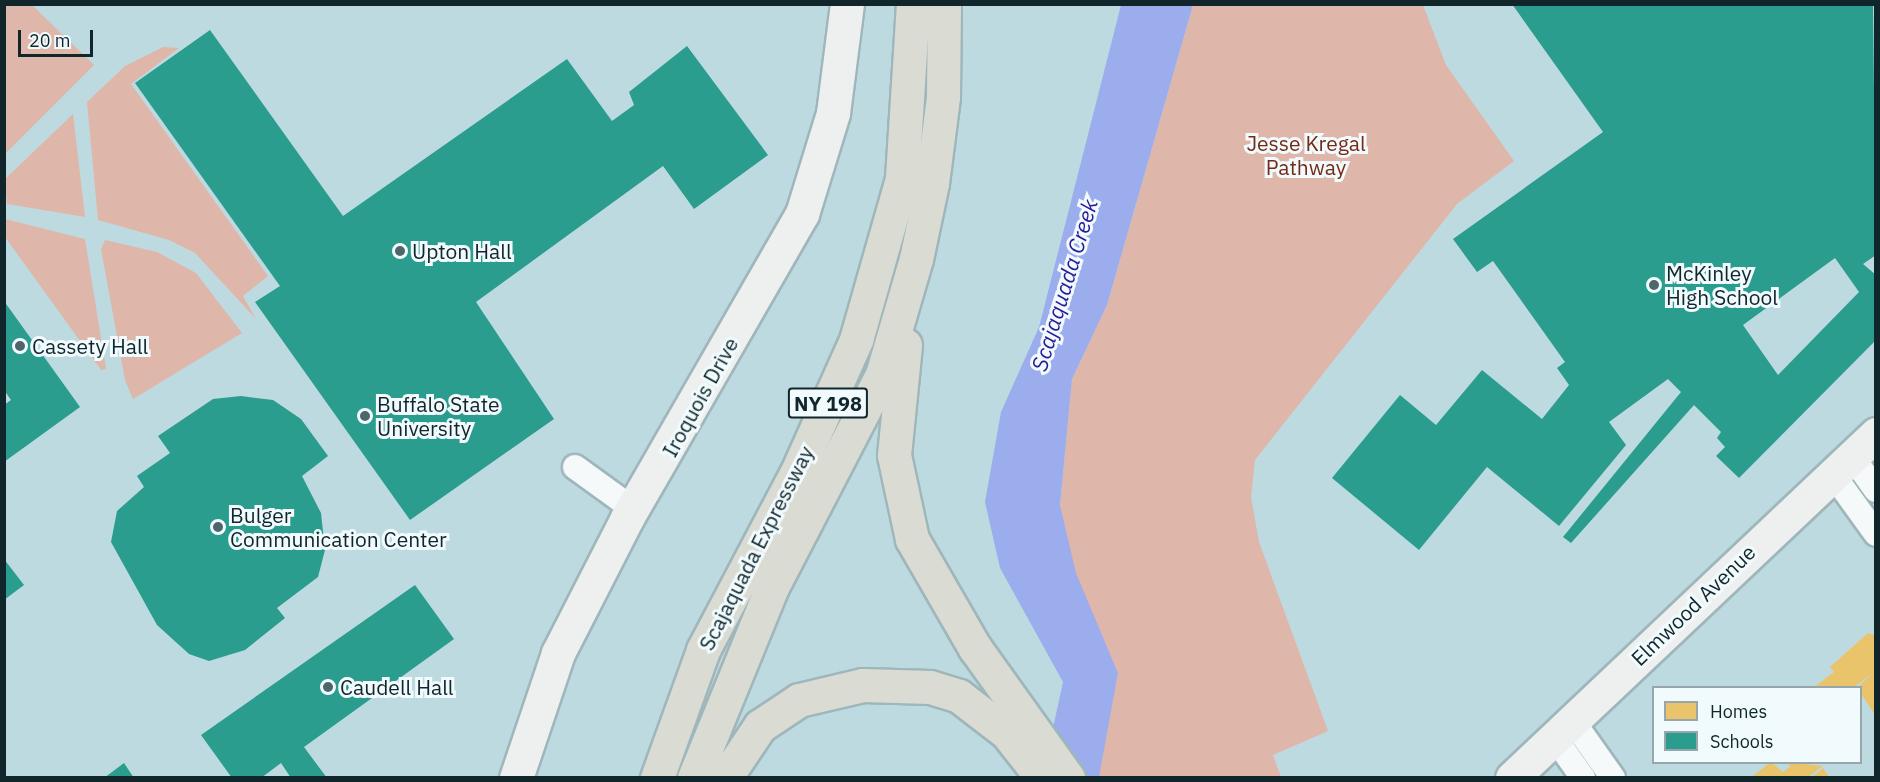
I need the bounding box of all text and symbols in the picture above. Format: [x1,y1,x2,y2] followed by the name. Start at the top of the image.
[21,18,96,56] scale bar
[29,29,71,52] text: 20 m
[1246,130,1366,180] park label: Jesse Kregal Pathway
[1025,196,1103,374] water label: Scajaquada Creek
[412,238,512,264] place label: Upton Hall
[393,244,407,258] marker: Upton Hall
[1666,260,1778,310] place label: McKinley High School
[1647,278,1661,292] marker: McKinley High School
[32,333,148,359] place label: Cassety Hall
[657,333,743,461] street label: Iroquois Drive
[13,339,27,353] marker: Cassety Hall
[788,386,868,420] road number: NY 198
[377,391,499,441] place label: Buffalo State University
[358,409,372,423] marker: Buffalo State University
[693,442,819,654] street label: Scajaquada Expressway
[230,502,447,552] place label: Bulger Communication Center
[211,520,225,534] marker: Bulger Communication Center
[1626,539,1760,671] street label: Elmwood Avenue
[340,674,454,700] place label: Caudell Hall
[321,680,335,694] marker: Caudell Hall
[1652,686,1862,764] legend
[1710,700,1767,723] text: Homes
[1710,730,1774,753] text: Schools

